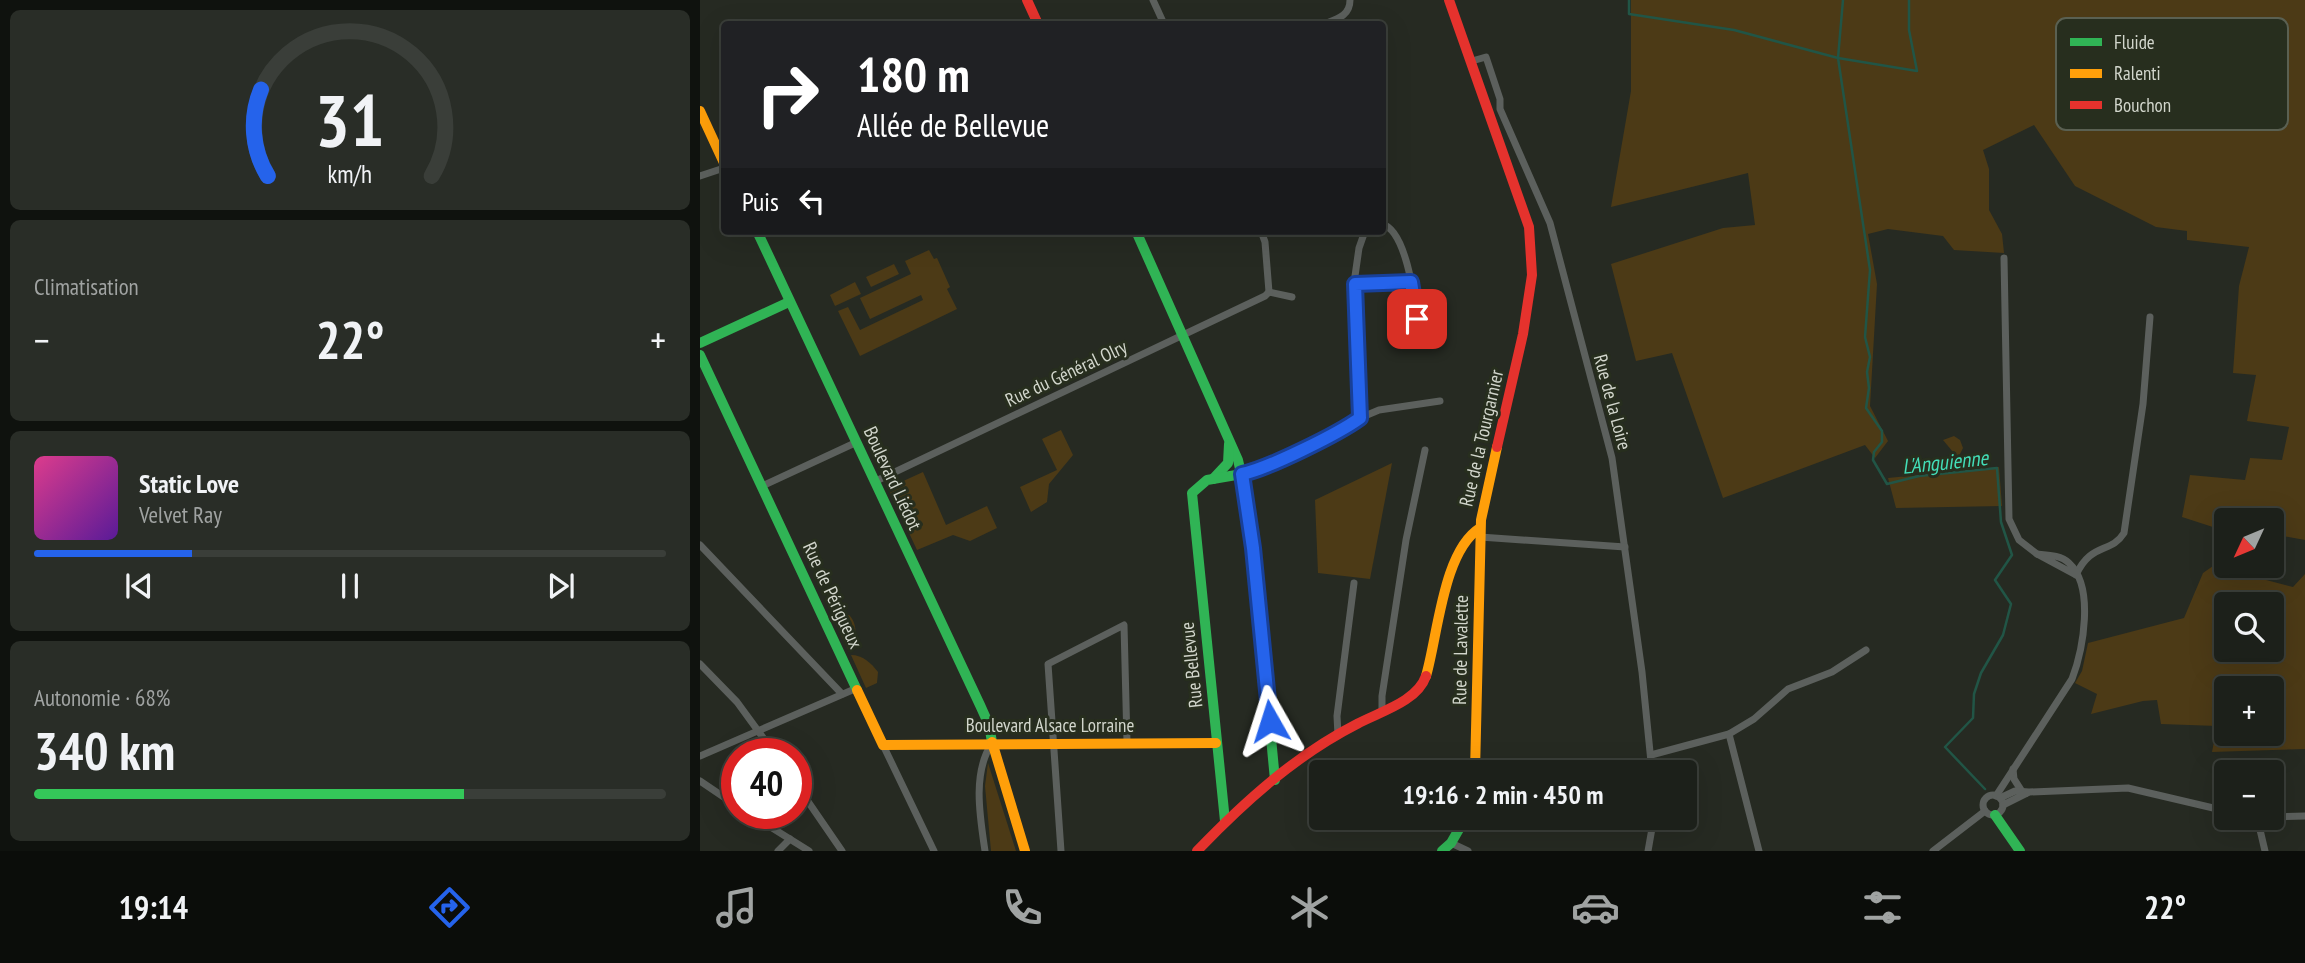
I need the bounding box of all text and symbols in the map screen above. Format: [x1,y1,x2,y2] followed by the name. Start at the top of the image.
[2056,18,2288,130] legend
[2114,30,2155,54] text: Fluide
[857,42,970,106] text: 180 m
[742,49,833,140] icon: right
[2114,61,2161,85] text: Ralenti
[315,73,385,167] text: 31
[2114,93,2171,117] text: Bouchon
[857,104,1049,146] text: Allée de Bellevue
[328,158,372,190] text: km/h
[793,182,831,220] icon: left
[742,185,779,218] text: Puis
[34,272,139,301] text: Climatisation
[1387,289,1447,349] pin
[1398,300,1436,338] icon: arrive
[316,306,384,373] text: 22°
[34,315,50,364] text: −
[650,315,666,364] text: +
[1001,334,1131,412] street label: Rue du Général Olry
[1589,352,1637,452] street label: Rue de la Loire
[1454,367,1509,509] street label: Rue de la Tourgarnier
[859,422,928,534] street label: Boulevard Liédot
[1901,444,1990,480] water label: L'Anguienne
[139,467,239,500] text: Static Love
[139,500,222,529] text: Velvet Ray
[2214,508,2284,578] north arrow
[2214,508,2284,830] map controls
[798,538,868,652] street label: Rue de Périgueux
[120,567,158,605] icon: previous
[331,567,369,605] icon: pause
[542,567,580,605] icon: next
[2214,592,2284,662] button: search
[1447,595,1473,705] street label: Rue de Lavalette
[1175,621,1207,709] street label: Rue Bellevue
[2214,676,2284,746] button: +
[34,683,170,712] text: Autonomie · 68%
[1233,684,1307,758] position arrow
[966,713,1134,737] street label: Boulevard Alsace Lorraine
[34,717,175,784] text: 340 km
[721,738,812,829] speed limit sign: 40
[2214,760,2284,830] button: −
[1403,778,1603,811] text: 19:16 · 2 min · 450 m
[425,883,474,932] icon: directions
[712,883,761,932] icon: music
[998,883,1047,932] icon: phone
[1285,883,1334,932] icon: climate
[1571,883,1620,932] icon: car
[1858,883,1907,932] icon: filters
[119,886,188,928] text: 19:14
[2144,886,2186,928] text: 22°

